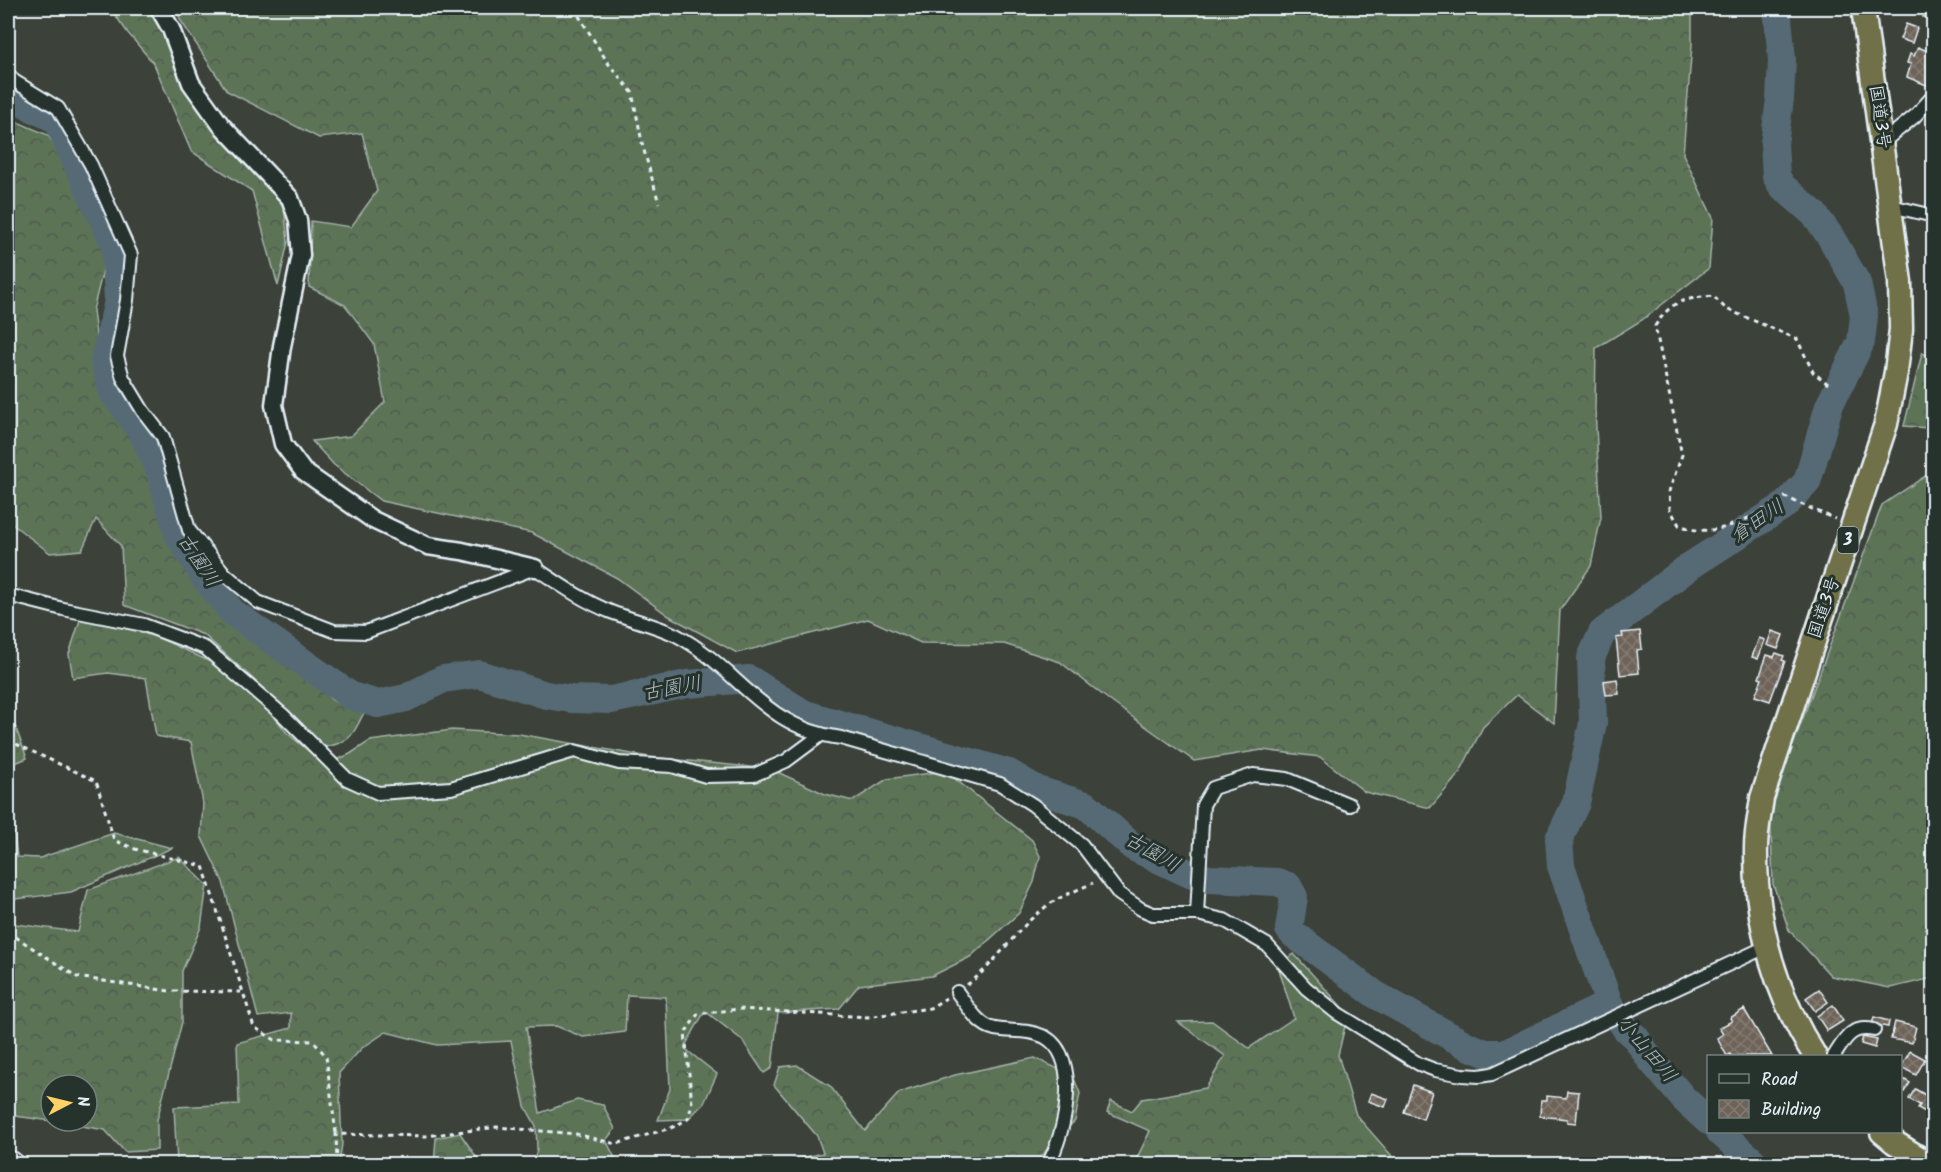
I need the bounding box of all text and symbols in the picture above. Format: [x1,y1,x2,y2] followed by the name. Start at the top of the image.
[1860,83,1898,151] street label: 国道3号
[1724,492,1792,552] water label: 倉田川
[168,527,228,595] water label: 古園川
[1838,527,1858,553] road number: 3
[1801,573,1849,643] street label: 国道3号
[640,668,704,710] water label: 古園川
[1118,824,1186,882] water label: 古園川
[1608,1009,1684,1091] water label: 小山田川
[1707,1055,1902,1133] legend
[1761,1066,1798,1095] text: Road
[39,1073,99,1133] north arrow
[69,1095,95,1108] text: N
[1761,1096,1821,1125] text: Building

